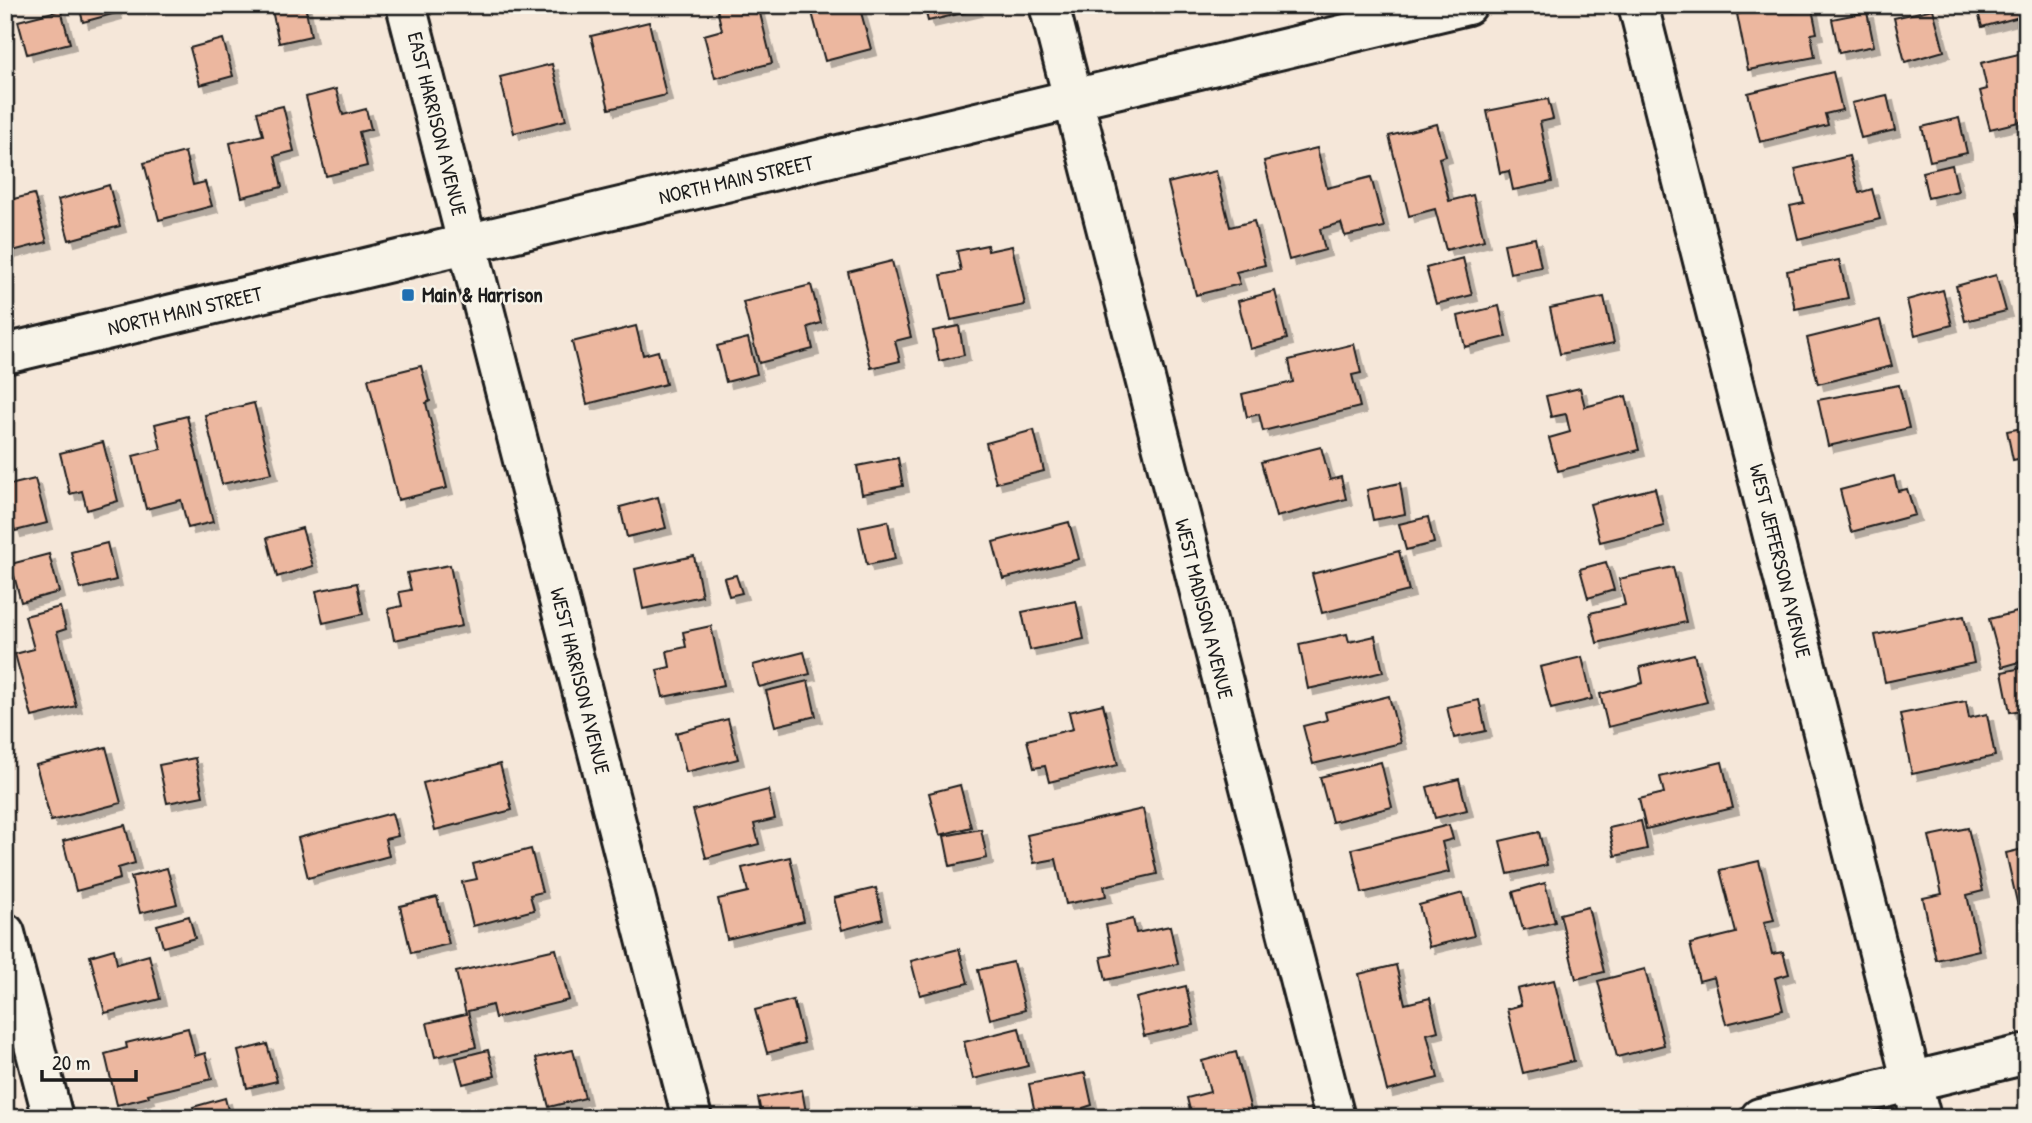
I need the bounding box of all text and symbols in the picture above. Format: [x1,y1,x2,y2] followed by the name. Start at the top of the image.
[401,29,474,219] street label: EAST HARRISON AVENUE
[656,147,817,211] street label: NORTH MAIN STREET
[105,278,266,342] street label: NORTH MAIN STREET
[422,280,543,309] place label: Main & Harrison
[400,287,416,303] marker: Main & Harrison
[1742,461,1819,661] street label: WEST JEFFERSON AVENUE
[1168,516,1241,702] street label: WEST MADISON AVENUE
[543,585,618,777] street label: WEST HARRISON AVENUE
[42,1039,136,1083] scale bar
[52,1048,90,1077] text: 20 m

